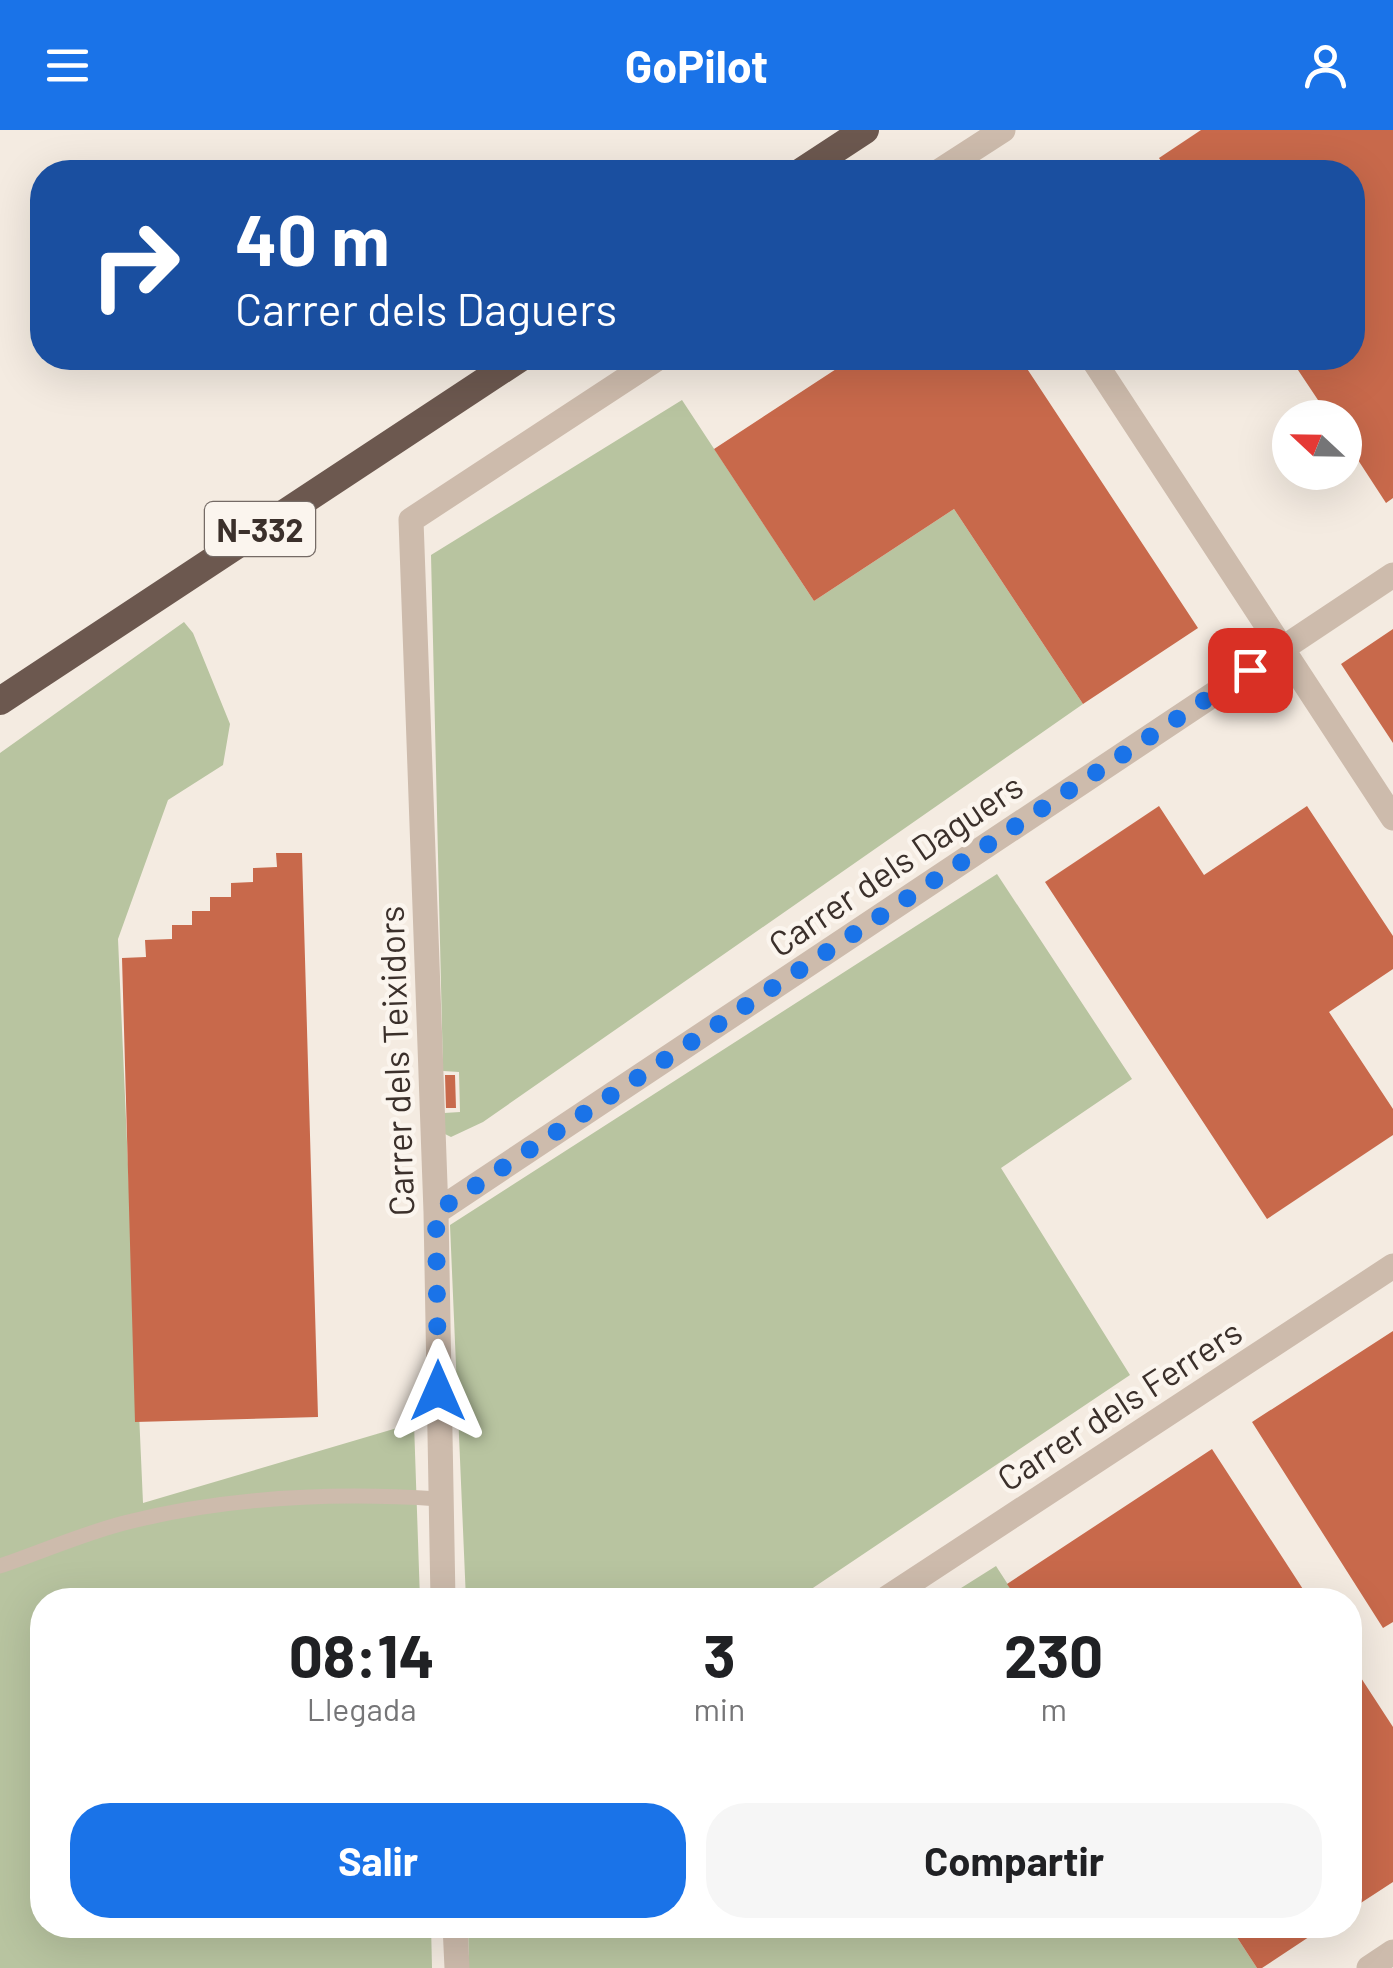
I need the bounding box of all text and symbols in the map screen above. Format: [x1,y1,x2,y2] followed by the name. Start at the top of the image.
[40,38,95,93] icon: menu
[625,38,768,92] text: GoPilot
[1298,38,1353,93] icon: person
[235,196,390,280] text: 40 m
[70,200,200,330] icon: right
[235,281,617,335] text: Carrer dels Daguers
[1272,400,1362,490] north arrow
[1272,400,1362,490] map controls
[205,502,315,556] road number: N-332
[1208,628,1293,713] pin
[1223,643,1278,698] icon: arrive
[760,764,1030,964] street label: Carrer dels Daguers
[369,905,421,1217] street label: Carrer dels Teixidors
[989,1309,1249,1499] street label: Carrer dels Ferrers
[386,1339,490,1443] position arrow
[289,1618,435,1690] text: 08:14
[703,1618,736,1690] text: 3
[1004,1618,1103,1690] text: 230
[307,1689,417,1727] text: Llegada
[693,1689,745,1727] text: min
[1040,1689,1067,1727] text: m
[70,1803,686,1918] button: Salir
[706,1803,1322,1918] button: Compartir

